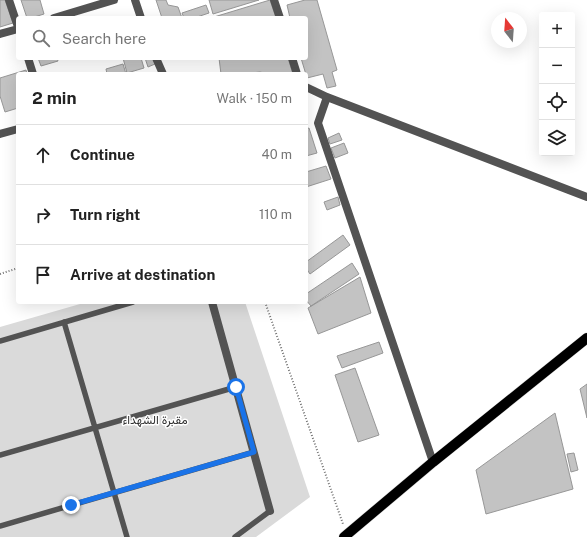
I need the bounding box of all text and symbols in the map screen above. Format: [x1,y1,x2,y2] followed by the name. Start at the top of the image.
[491,12,527,48] north arrow
[539,12,575,156] map controls
[539,12,575,48] button: +
[16,16,308,60] search box
[30,27,52,49] icon: search
[62,30,146,47] text: Search here
[539,48,575,84] button: −
[539,84,575,120] button: locate
[32,88,77,108] text: 2 min
[217,91,292,106] text: Walk · 150 m
[539,120,575,156] button: layers
[32,144,54,166] icon: ahead
[70,146,135,163] text: Continue
[261,147,292,162] text: 40 m
[32,204,54,226] icon: right
[70,206,140,223] text: Turn right
[259,207,292,222] text: 110 m
[32,264,54,286] icon: arrive
[70,266,215,283] text: Arrive at destination
[227,378,245,396] route start
[122,413,188,428] park label: مقبرة الشهداء
[62,496,80,514] route end

